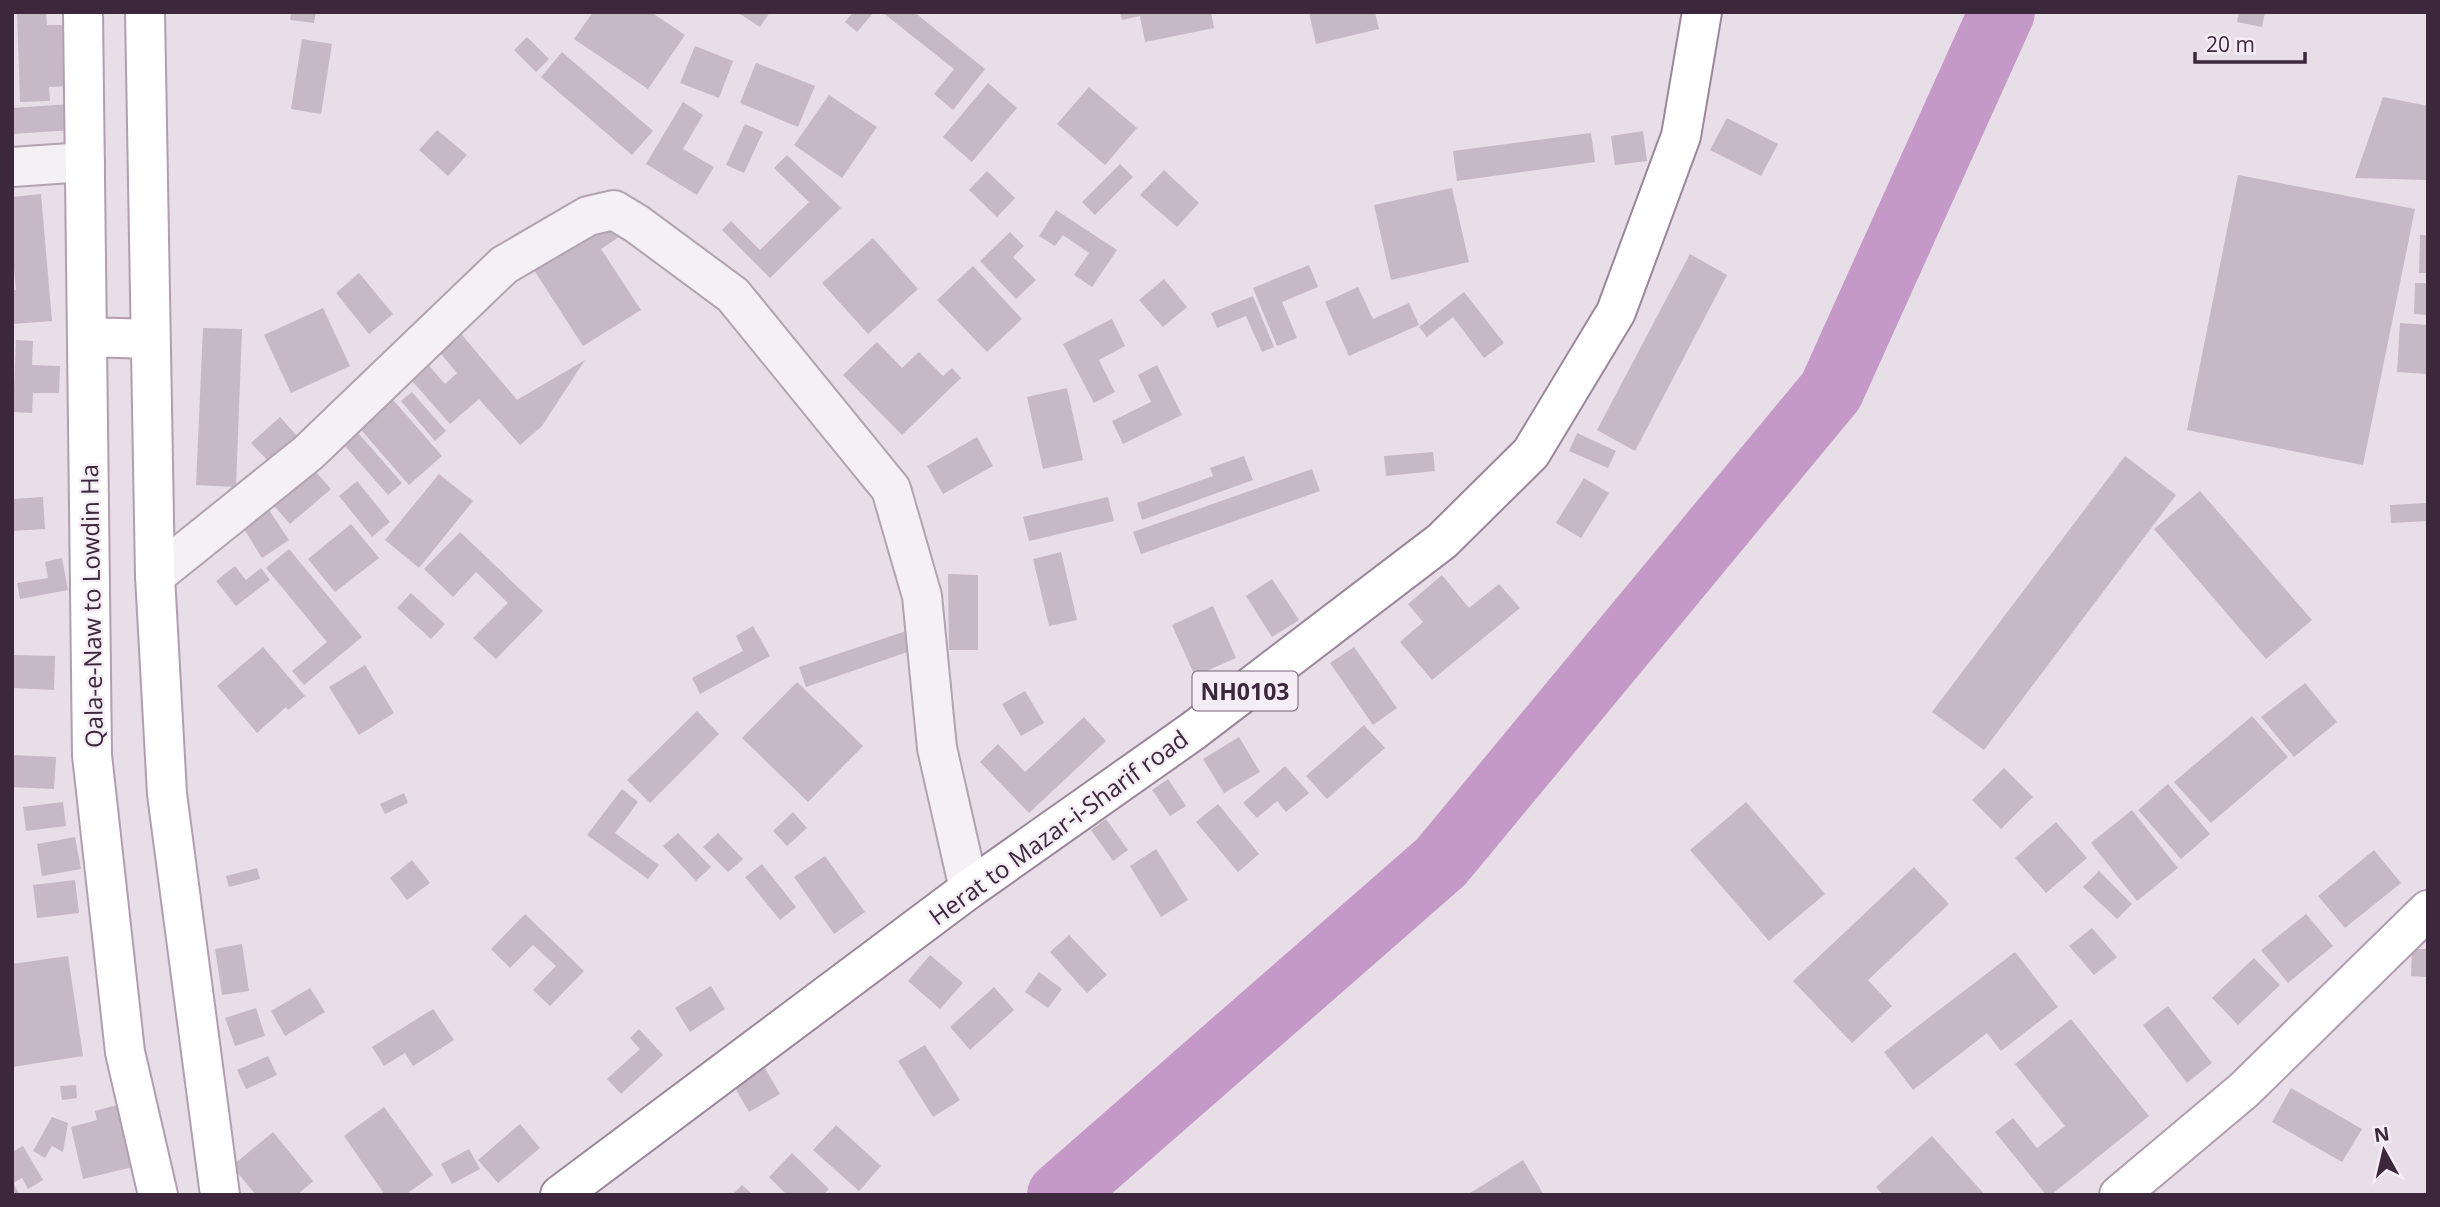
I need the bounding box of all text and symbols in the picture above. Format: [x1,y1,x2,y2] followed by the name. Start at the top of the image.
[2195,21,2305,65] scale bar
[2206,30,2255,58] text: 20 m
[72,464,110,748] street label: Qala-e-Naw to Lowdin Ha
[1192,671,1298,710] road number: NH0103
[922,722,1194,932] street label: Herat to Mazar-i-Sharif road
[2349,1116,2419,1186] north arrow
[2372,1120,2391,1148] text: N

